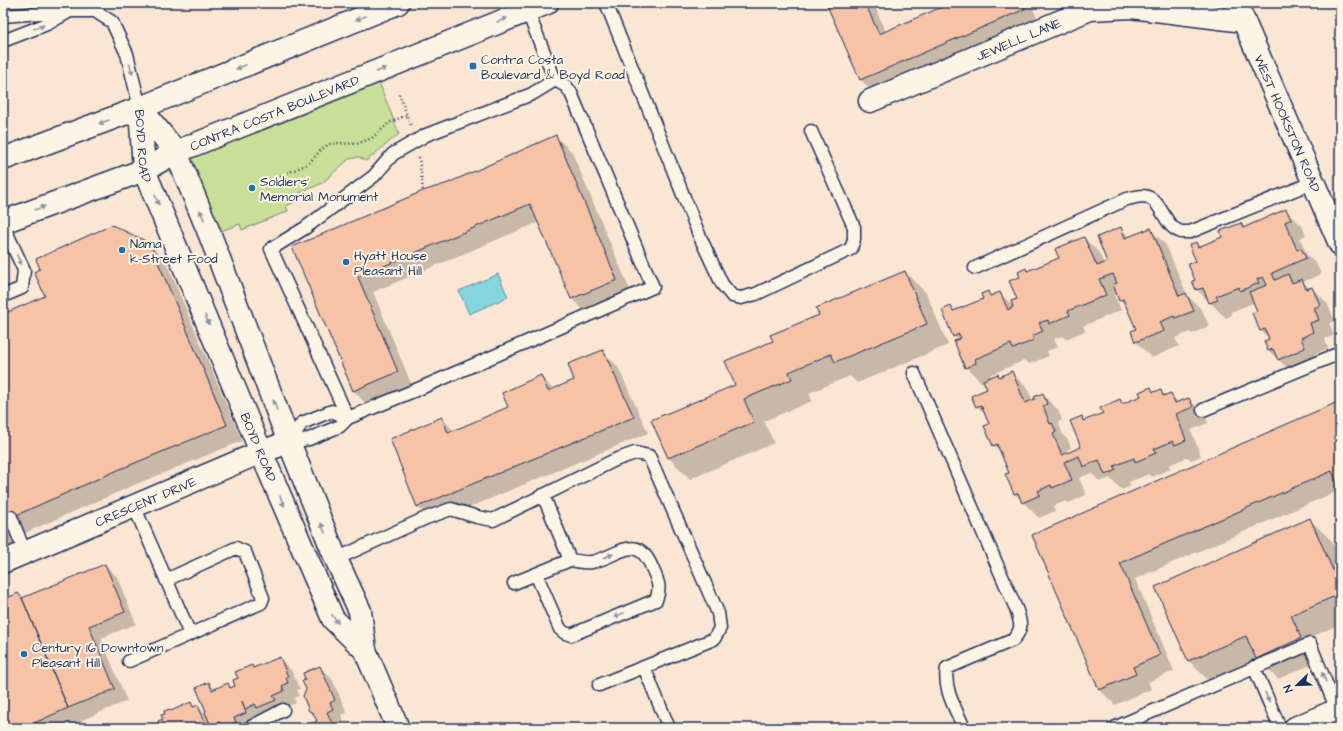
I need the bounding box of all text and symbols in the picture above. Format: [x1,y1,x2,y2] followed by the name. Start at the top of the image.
[973,14,1065,66] street label: JEWELL LANE
[355,15,367,21] one-way arrow
[496,17,508,23] one-way arrow
[34,23,46,29] one-way arrow
[481,51,625,85] place label: Contra Costa Boulevard & Boyd Road
[1249,52,1325,196] street label: WEST HOOKSTON ROAD
[468,61,478,71] marker: Contra Costa Boulevard & Boyd Road
[128,63,134,75] one-way arrow
[234,64,246,70] one-way arrow
[376,66,388,72] one-way arrow
[187,71,363,156] street label: CONTRA COSTA BOULEVARD
[130,109,156,186] street label: BOYD ROAD
[97,119,109,125] one-way arrow
[260,173,379,206] place label: Soldiers' Memorial Monument
[247,183,257,193] marker: Soldiers' Memorial Monument
[154,195,160,206] one-way arrow
[34,205,46,211] one-way arrow
[199,209,205,220] one-way arrow
[130,235,218,268] place label: Nama k-Street Food
[117,245,127,255] marker: Nama k-Street Food
[354,247,427,280] place label: Hyatt House Pleasant Hill
[16,254,22,266] one-way arrow
[341,257,351,267] marker: Hyatt House Pleasant Hill
[204,315,210,327] one-way arrow
[272,399,278,411] one-way arrow
[236,410,281,485] street label: BOYD ROAD
[93,472,200,532] street label: CRESCENT DRIVE
[279,495,285,506] one-way arrow
[320,521,326,533] one-way arrow
[602,552,614,558] one-way arrow
[614,612,625,618] one-way arrow
[330,614,339,625] one-way arrow
[32,639,164,672] place label: Century 16 Downtown Pleasant Hill
[19,649,29,659] marker: Century 16 Downtown Pleasant Hill
[1277,665,1317,705] north arrow
[1320,671,1327,683] one-way arrow
[1280,683,1297,695] text: N
[1264,692,1270,703] one-way arrow

